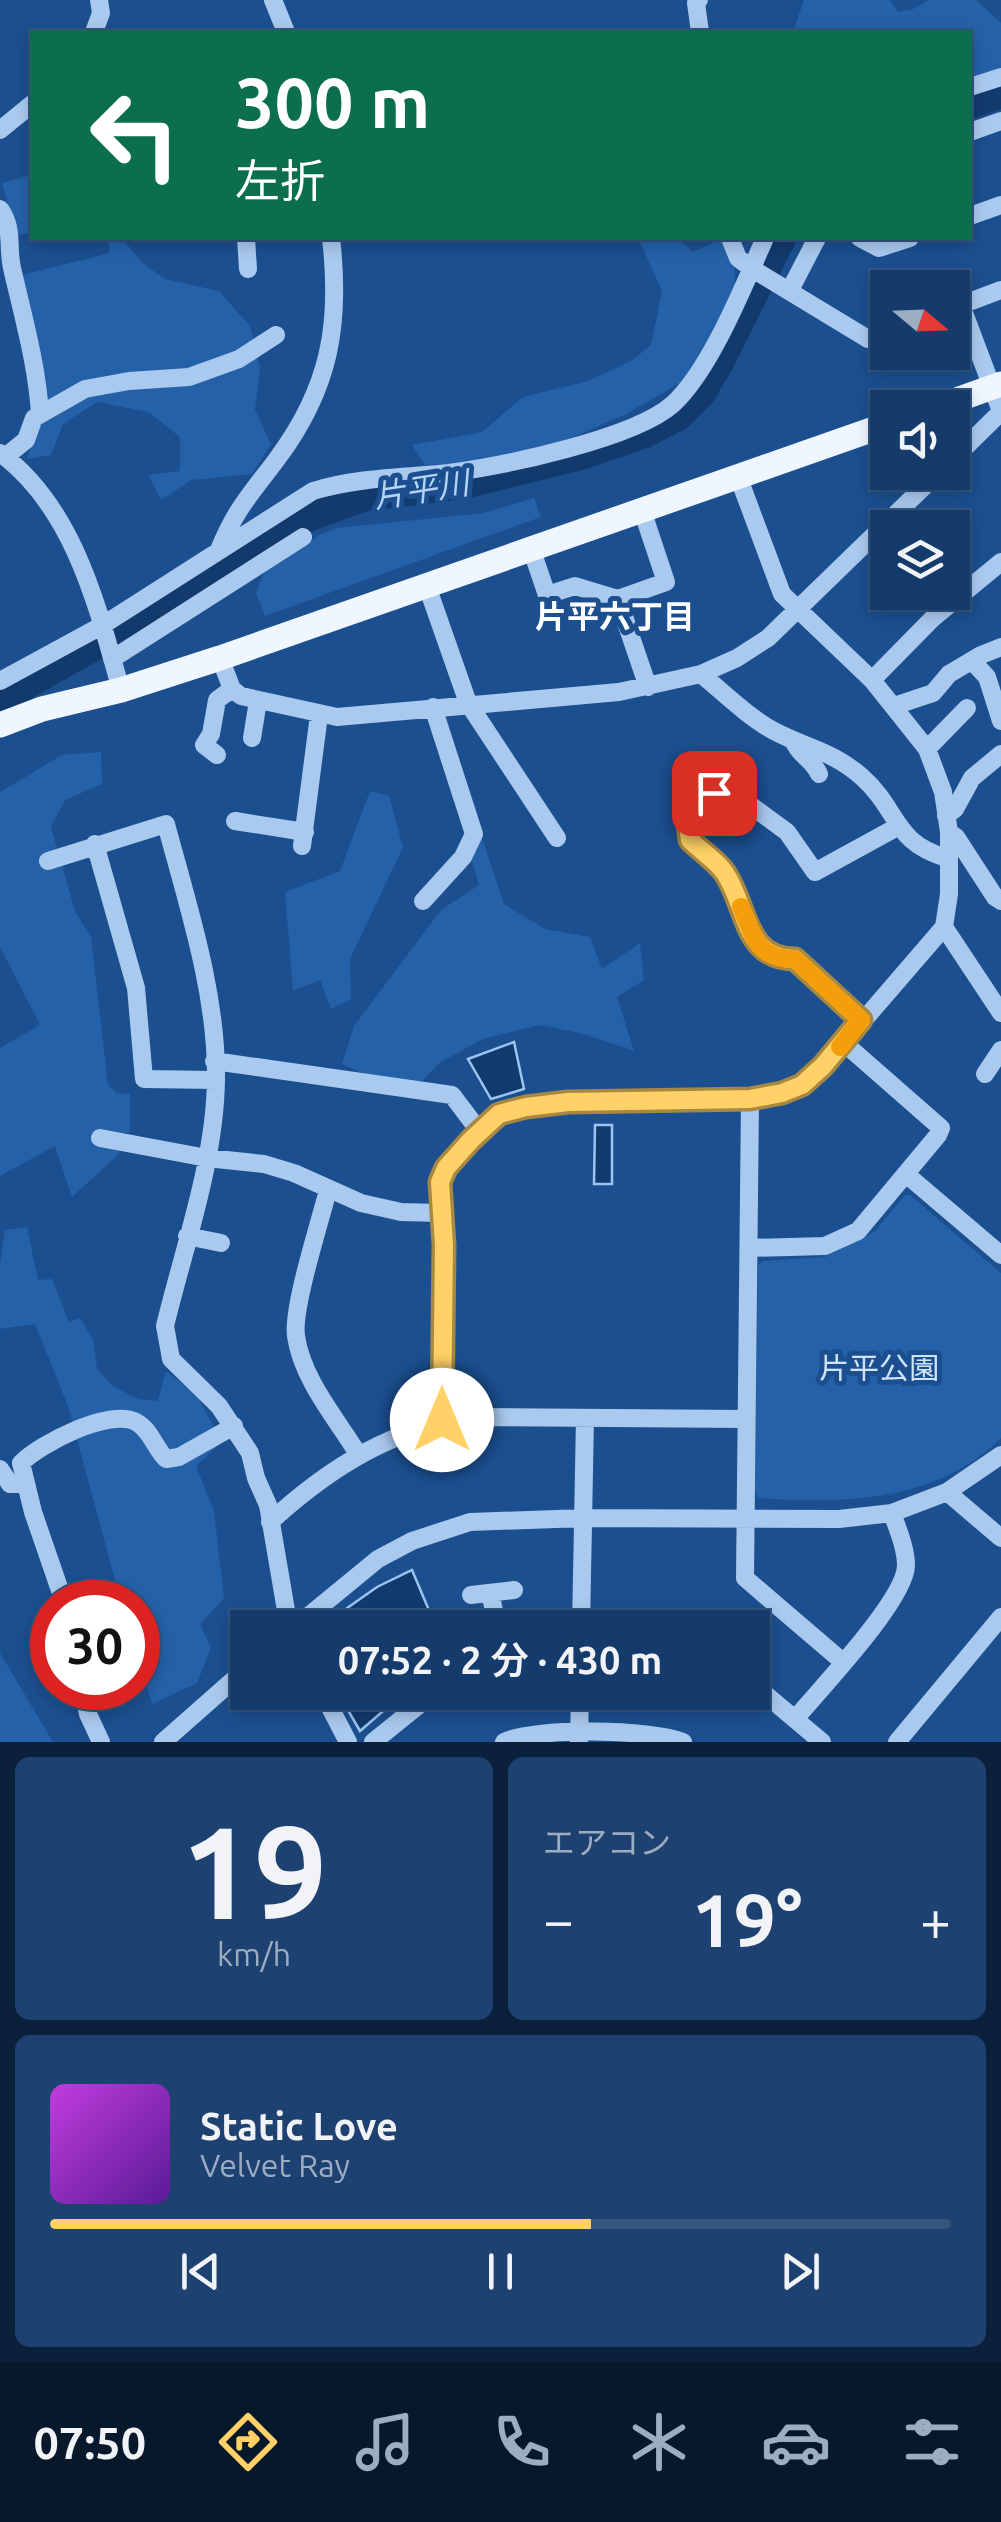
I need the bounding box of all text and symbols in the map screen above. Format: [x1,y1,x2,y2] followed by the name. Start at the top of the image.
[235,63,430,141] text: 300 m
[70,70,200,200] icon: left
[235,155,325,206] text: 左折
[870,270,970,370] north arrow
[870,270,970,610] map controls
[870,390,970,490] button: sound
[371,463,474,514] water label: 片平川
[870,510,970,610] button: layers
[535,598,695,634] district label: 片平六丁目
[672,751,757,836] pin
[687,766,742,821] icon: arrive
[819,1351,939,1385] park label: 片平公園
[390,1368,494,1472] position arrow
[30,1580,160,1710] speed limit sign: 30
[338,1639,662,1681] text: 07:52 · 2 分 · 430 m
[181,1798,327,1944] text: 19
[543,1824,671,1860] text: エアコン
[691,1877,803,1961] text: 19°
[543,1889,574,1950] text: −
[920,1889,951,1950] text: +
[217,1936,291,1972] text: km/h
[200,2105,398,2147] text: Static Love
[200,2147,350,2183] text: Velvet Ray
[173,2244,228,2299] icon: previous
[473,2244,528,2299] icon: pause
[773,2244,828,2299] icon: next
[213,2407,283,2477] icon: directions
[350,2407,420,2477] icon: music
[487,2407,557,2477] icon: phone
[624,2407,694,2477] icon: climate
[761,2407,831,2477] icon: car
[897,2407,967,2477] icon: filters
[33,2417,146,2468] text: 07:50

